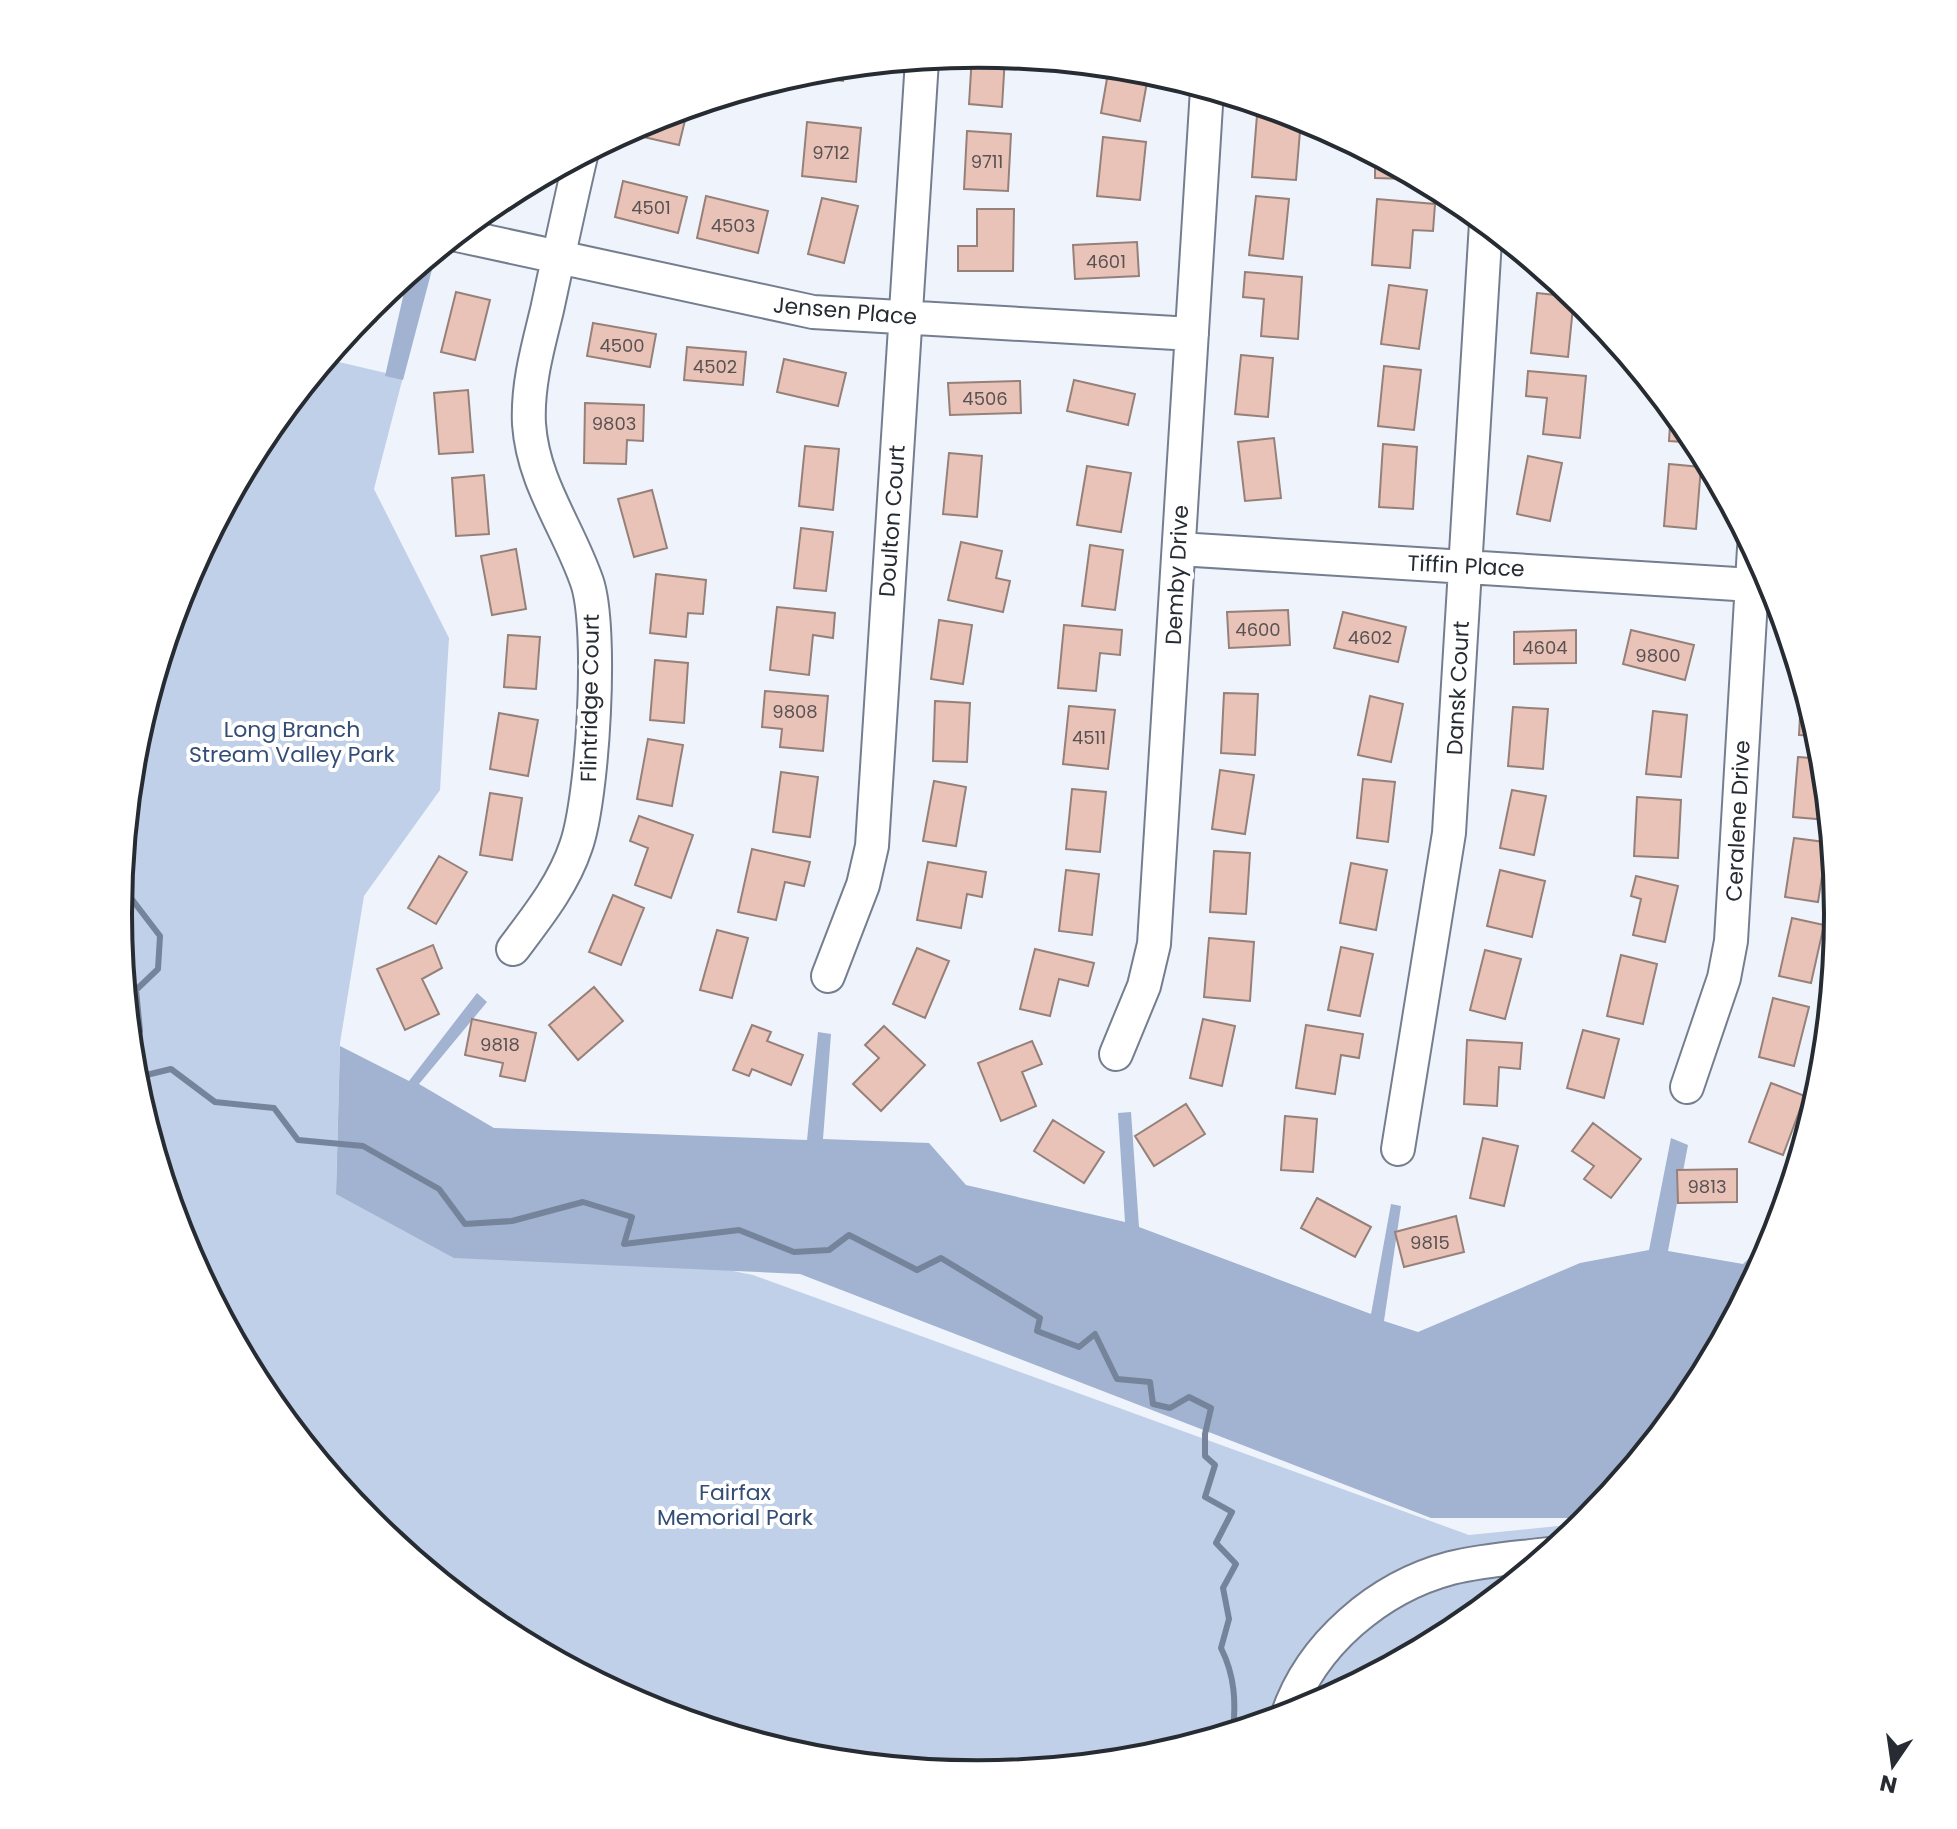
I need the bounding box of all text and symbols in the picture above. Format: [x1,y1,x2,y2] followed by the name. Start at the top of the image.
[812,140,850,165] house number: 9712
[971,149,1003,174] house number: 9711
[631,195,671,220] house number: 4501
[711,213,755,238] house number: 4503
[1086,249,1126,274] house number: 4601
[772,289,918,333] street label: Jensen Place
[599,333,645,358] house number: 4500
[693,354,737,379] house number: 4502
[962,386,1008,411] house number: 4506
[592,411,636,436] house number: 9803
[871,444,913,598] street label: Doulton Court
[1158,504,1196,646] street label: Demby Drive
[1407,547,1525,585] street label: Tiffin Place
[573,614,607,782] street label: Flintridge Court
[1235,617,1281,642] house number: 4600
[1439,620,1477,756] street label: Dansk Court
[1348,625,1392,650] house number: 4602
[1522,635,1568,660] house number: 4604
[1635,643,1681,668] house number: 9800
[772,699,818,724] house number: 9808
[189,714,396,770] park label: Long Branch Stream Valley Park
[1072,725,1106,750] house number: 4511
[1718,740,1758,902] street label: Ceralene Drive
[480,1032,520,1057] house number: 9818
[1687,1174,1727,1199] house number: 9813
[1410,1230,1450,1255] house number: 9815
[657,1477,814,1533] park label: Fairfax Memorial Park
[1853,1725,1933,1805] north arrow
[1877,1767,1900,1801] text: N

